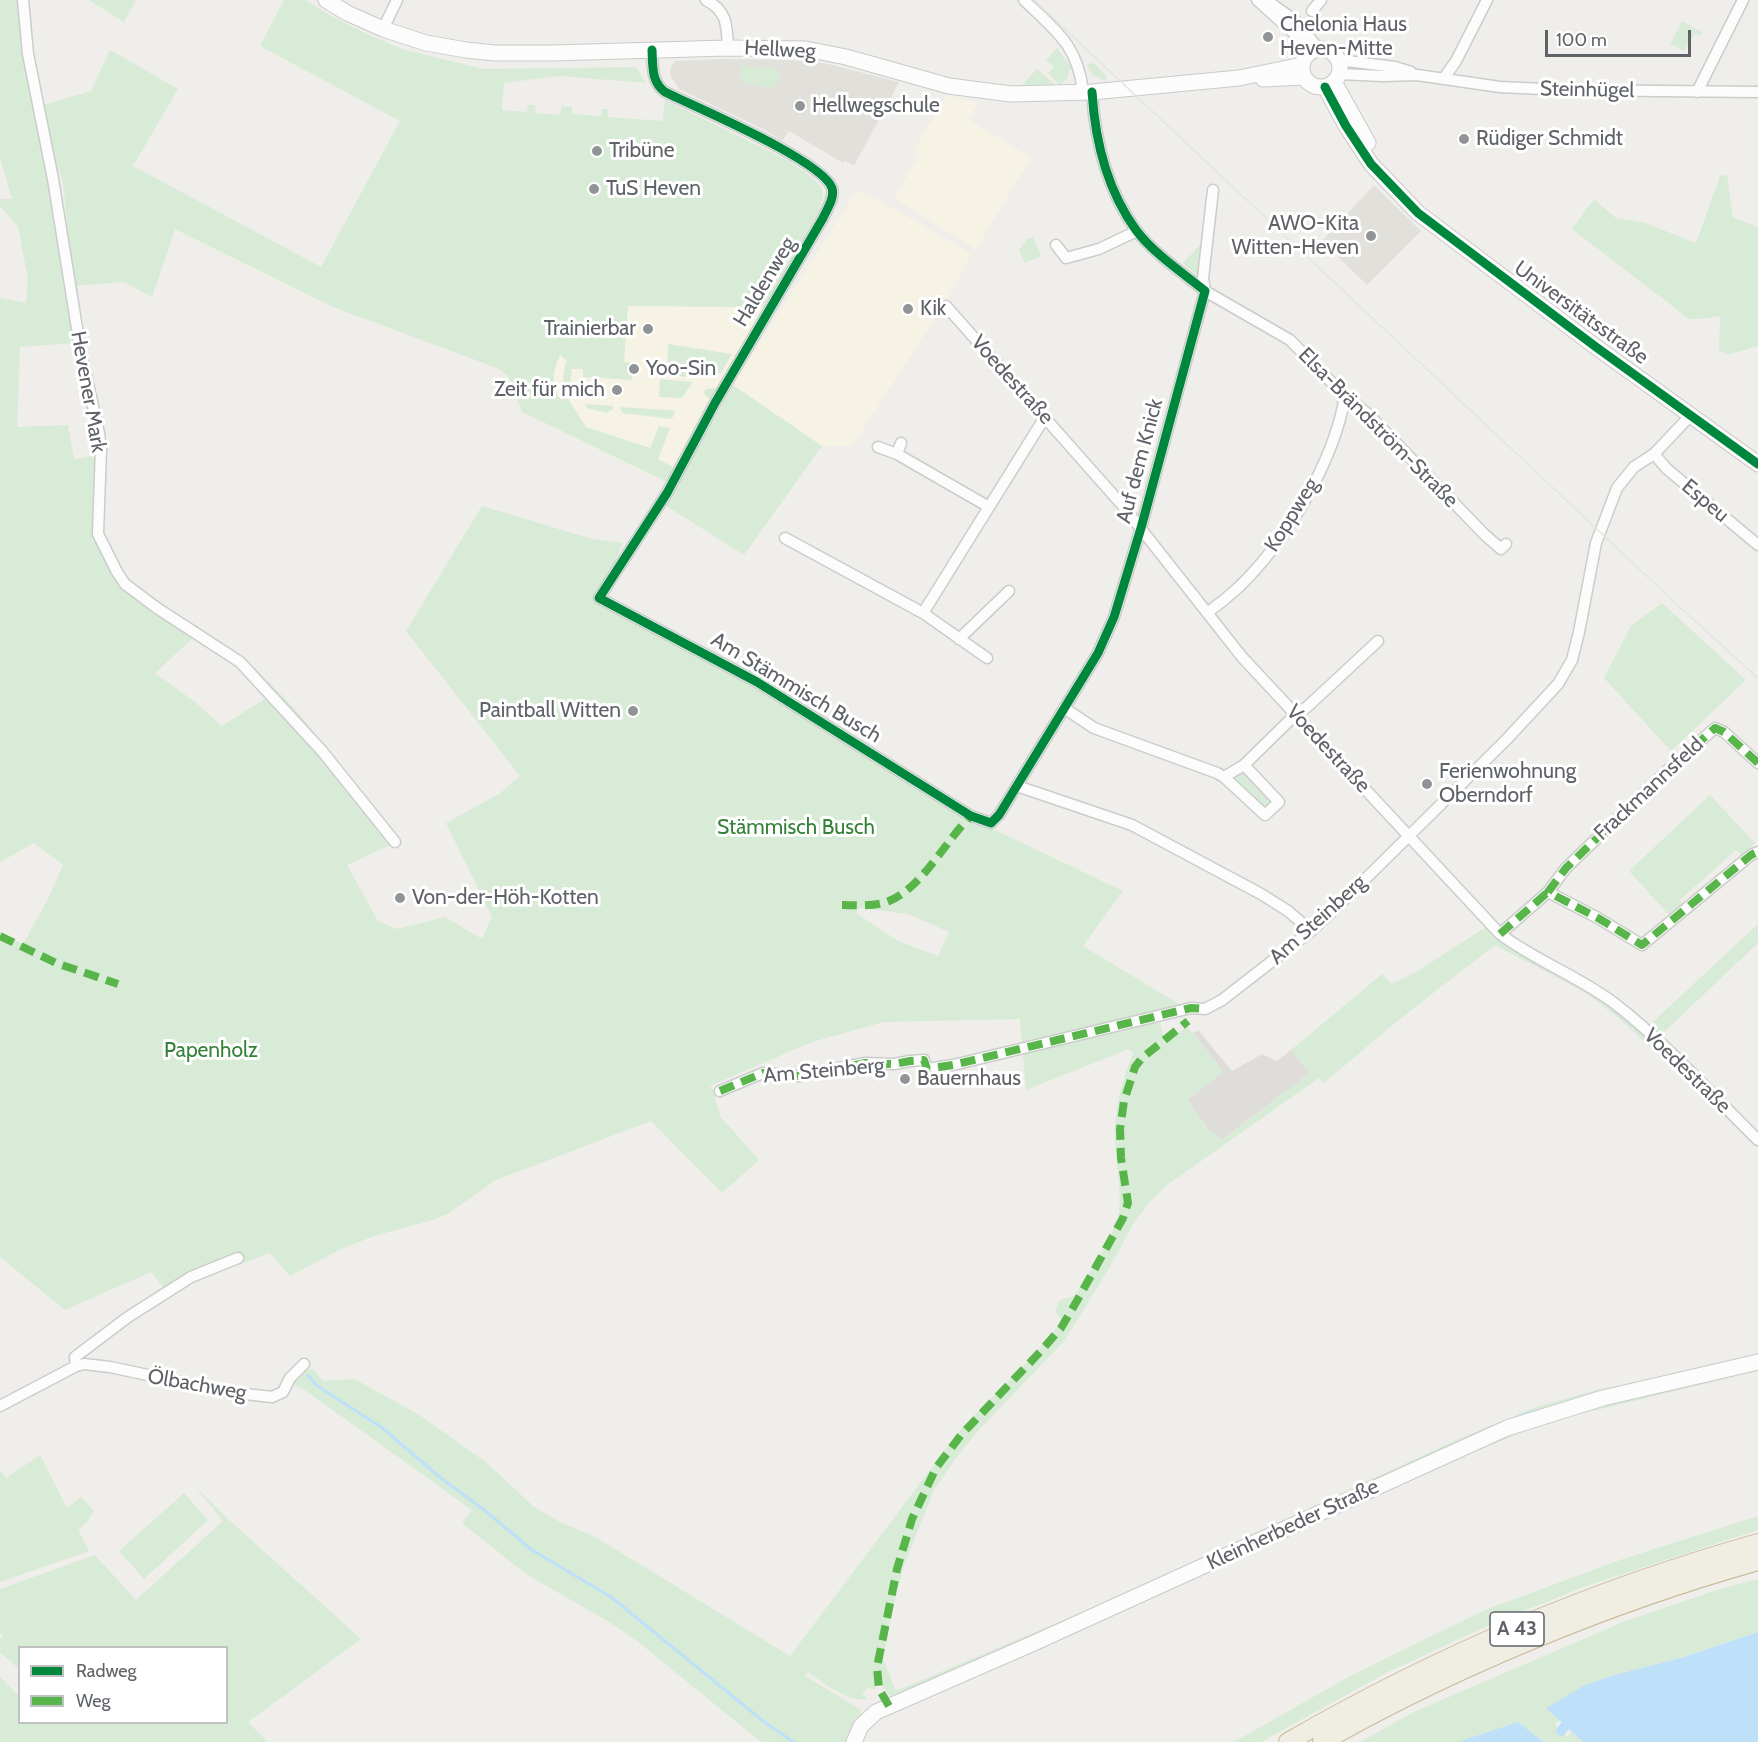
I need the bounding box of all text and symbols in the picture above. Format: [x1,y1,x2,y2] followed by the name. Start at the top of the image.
[1280,12,1407,62] place label: Chelonia Haus Heven-Mitte
[1548,18,1694,56] scale bar
[1556,29,1607,51] text: 100 m
[1261,30,1275,44] marker: Chelonia Haus Heven-Mitte
[744,36,816,64] street label: Hellweg
[1540,77,1634,103] street label: Steinhügel
[812,93,940,119] place label: Hellwegschule
[793,99,807,113] marker: Hellwegschule
[1476,126,1623,152] place label: Rüdiger Schmidt
[1457,132,1471,146] marker: Rüdiger Schmidt
[609,138,675,164] place label: Tribüne
[590,144,604,158] marker: Tribüne
[606,176,701,202] place label: TuS Heven
[587,182,601,196] marker: TuS Heven
[1231,211,1359,261] place label: AWO-Kita Witten-Heven
[1364,229,1378,243] marker: AWO-Kita Witten-Heven
[728,233,802,331] street label: Haldenweg
[1509,256,1653,370] street label: Universitätsstraße
[920,296,946,322] place label: Kik
[901,302,915,316] marker: Kik
[544,316,636,342] place label: Trainierbar
[641,322,655,336] marker: Trainierbar
[65,329,111,455] street label: Hevener Mark
[965,330,1059,430] street label: Voedestraße
[1293,343,1463,513] street label: Elsa-Brändström-Straße
[646,356,716,382] place label: Yoo-Sin
[627,362,641,376] marker: Yoo-Sin
[494,377,605,403] place label: Zeit für mich
[610,383,624,397] marker: Zeit für mich
[1111,396,1169,526] street label: Auf dem Knick
[1259,473,1325,557] street label: Koppweg
[1676,474,1734,528] street label: Espeu
[706,627,886,749] street label: Am Stämmisch Busch
[479,698,621,724] place label: Paintball Witten
[1281,700,1375,798] street label: Voedestraße
[626,704,640,718] marker: Paintball Witten
[1589,732,1709,846] street label: Frackmannsfeld
[1439,759,1576,809] place label: Ferienwohnung Oberndorf
[1420,777,1434,791] marker: Ferienwohnung Oberndorf
[717,815,875,841] park label: Stämmisch Busch
[1264,870,1372,970] street label: Am Steinberg
[412,885,599,911] place label: Von-der-Höh-Kotten
[393,891,407,905] marker: Von-der-Höh-Kotten
[1638,1023,1736,1119] street label: Voedestraße
[164,1038,258,1064] park label: Papenholz
[762,1053,886,1089] street label: Am Steinberg
[917,1066,1021,1092] place label: Bauernhaus
[898,1072,912,1086] marker: Bauernhaus
[146,1364,248,1406] street label: Ölbachweg
[1203,1474,1383,1576] street label: Kleinherbeder Straße
[1490,1612,1544,1646] road number: A 43
[18,1646,228,1724] legend
[76,1660,137,1682] text: Radweg
[76,1690,111,1712] text: Weg

